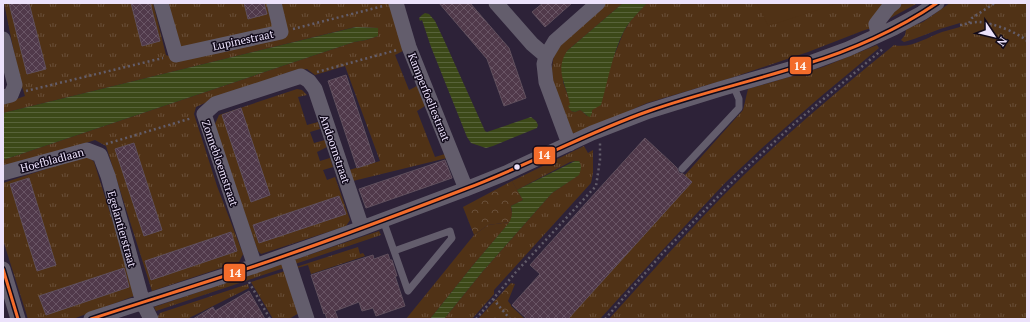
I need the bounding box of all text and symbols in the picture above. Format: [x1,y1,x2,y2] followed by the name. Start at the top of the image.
[974,16,1014,56] north arrow
[211,27,275,53] street label: Lupinestraat
[994,34,1010,50] text: N
[405,51,453,143] street label: Kamperfoeliestraat
[789,56,812,75] line badge: 14
[794,59,807,73] text: 14
[317,113,353,185] street label: Andoornstraat
[199,118,241,208] street label: Zonnebloemstraat
[19,145,86,175] street label: Hoefbladlaan
[533,146,556,165] line badge: 14
[538,148,551,162] text: 14
[512,162,522,172] unlabelled marker
[104,189,140,269] street label: Egelantierstraat
[223,263,246,282] line badge: 14
[229,266,242,280] text: 14

